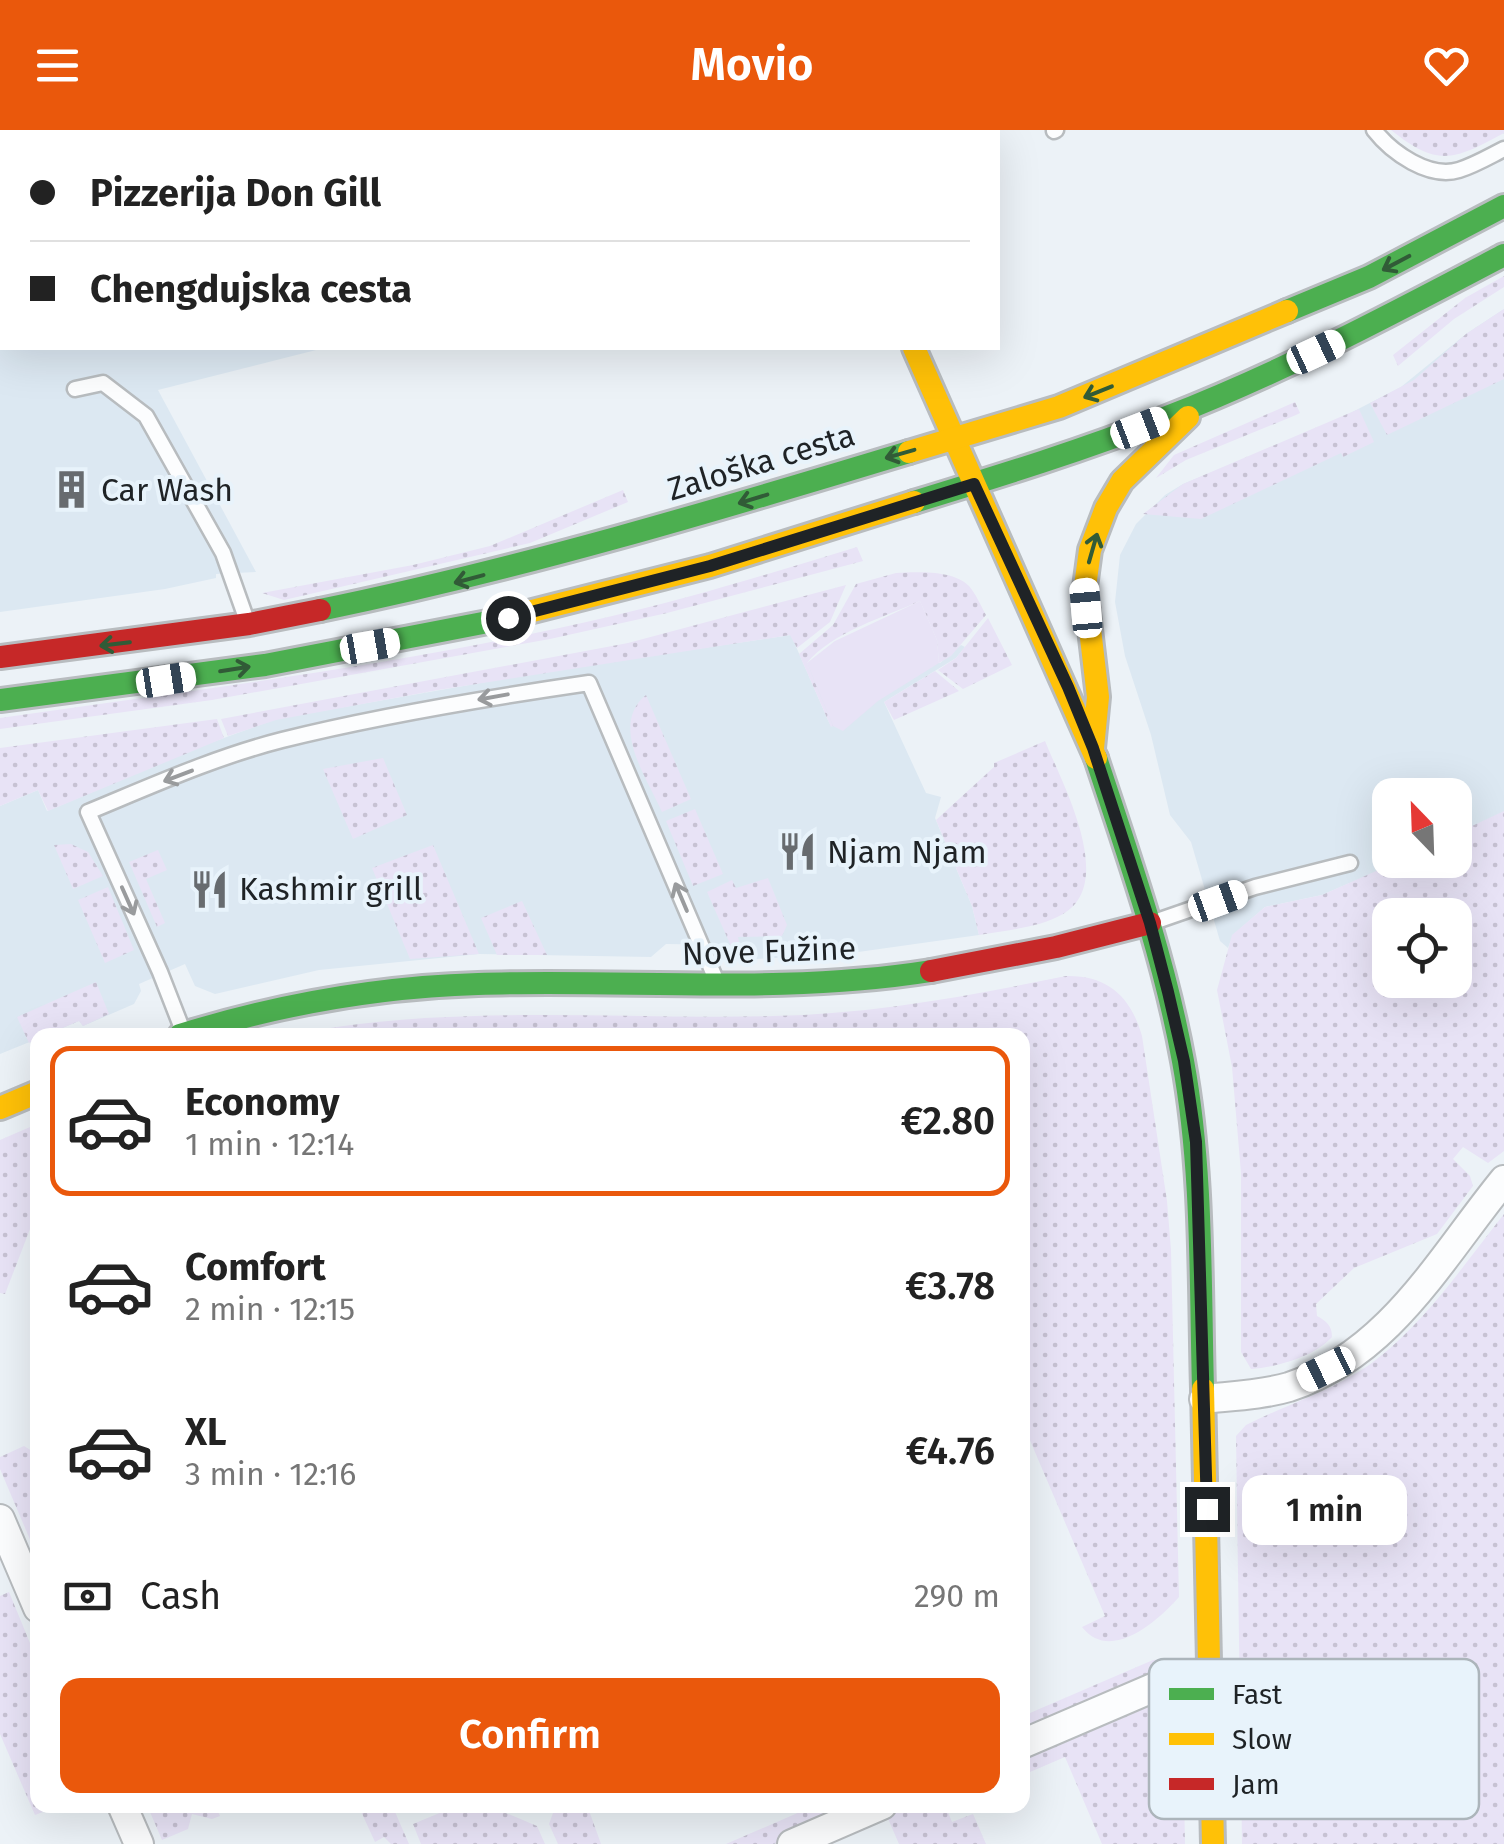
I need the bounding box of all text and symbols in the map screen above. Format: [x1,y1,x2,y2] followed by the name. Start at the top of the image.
[30,38,85,93] icon: menu
[690,38,814,92] text: Movio
[1419,38,1474,93] icon: heart
[90,170,381,216] text: Pizzerija Don Gill
[1382,254,1412,273] one-way arrow
[90,266,412,312] text: Chengdujska cesta
[1282,326,1350,378] car
[1083,384,1114,402] one-way arrow
[1107,403,1173,453] car
[663,416,859,508] street label: Zaloška cesta
[884,446,916,464] one-way arrow
[50,469,92,511] building icon: Car Wash
[101,471,233,509] place label: Car Wash
[737,491,769,509] one-way arrow
[1084,532,1103,564] one-way arrow
[454,570,485,589] one-way arrow
[1068,577,1104,639] car
[486,596,531,641] route start
[338,626,402,666] car
[100,635,132,654] one-way arrow
[219,659,251,678] one-way arrow
[134,660,198,700] car
[477,689,509,708] one-way arrow
[163,768,194,786] one-way arrow
[1372,778,1472,878] north arrow
[1372,778,1472,998] map controls
[776,831,818,873] restaurant icon: Njam Njam
[827,833,987,871] place label: Njam Njam
[188,868,230,910] restaurant icon: Kashmir grill
[239,870,422,908] place label: Kashmir grill
[1185,877,1251,925] car
[671,882,689,913] one-way arrow
[120,885,138,916] one-way arrow
[1372,898,1472,998] button: locate
[681,929,857,973] street label: Nove Fužine
[65,1076,155,1166] icon: car
[185,1079,340,1125] text: Economy
[901,1098,995,1144] text: €2.80
[185,1125,354,1163] text: 1 min · 12:14
[65,1241,155,1331] icon: car
[185,1244,326,1290] text: Comfort
[905,1263,995,1309] text: €3.78
[185,1290,355,1328] text: 2 min · 12:15
[1292,1342,1360,1396] car
[65,1406,155,1496] icon: car
[185,1409,227,1455] text: XL
[906,1428,995,1474] text: €4.76
[185,1455,356,1493] text: 3 min · 12:16
[1242,1474,1407,1544] callout: 1 min
[1185,1487,1230,1532] route end
[1286,1491,1363,1529] text: 1 min
[60,1569,115,1624] icon: cash
[140,1573,221,1619] text: Cash
[914,1577,1000,1615] text: 290 m
[1149,1659,1479,1819] legend
[60,1678,1000,1793] button: Confirm
[1232,1678,1283,1711] text: Fast
[1232,1723,1292,1756] text: Slow
[1232,1768,1280,1801] text: Jam

